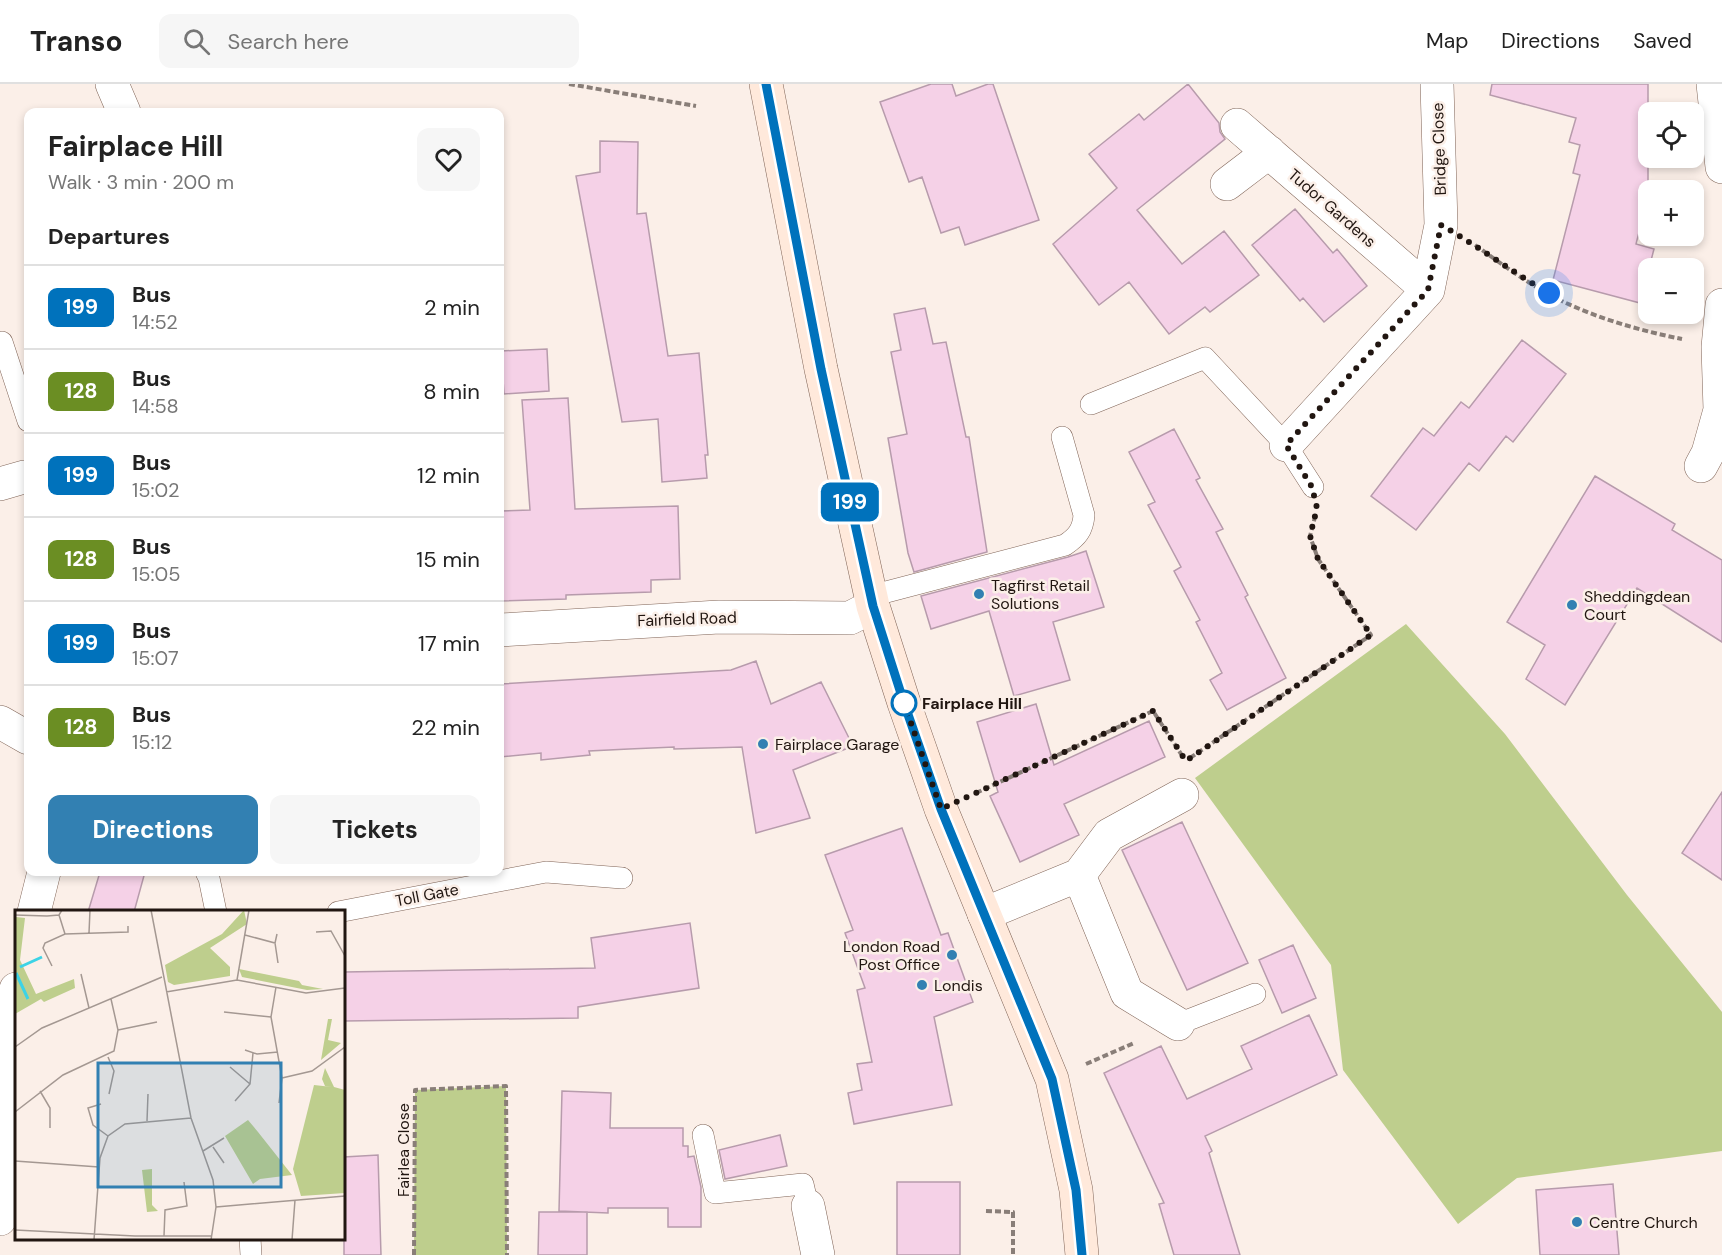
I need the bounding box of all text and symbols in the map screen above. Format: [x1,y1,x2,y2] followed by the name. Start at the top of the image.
[159,14,579,68] search box
[30,23,123,60] text: Transo
[180,25,213,58] icon: search
[228,27,349,56] text: Search here
[1426,27,1468,55] text: Map
[1501,27,1600,55] text: Directions
[1633,27,1692,55] text: Saved
[1427,102,1451,196] street label: Bridge Close
[1638,102,1704,324] map controls
[1638,102,1704,168] button: locate
[48,128,223,165] text: Fairplace Hill
[417,128,480,191] button: heart
[1284,164,1380,252] street label: Tudor Gardens
[48,169,234,195] text: Walk · 3 min · 200 m
[1638,180,1704,246] button: +
[48,222,170,251] text: Departures
[1638,258,1704,324] button: −
[1534,278,1564,308] your location
[132,280,171,309] text: Bus
[64,293,98,321] text: 199
[424,293,480,322] text: 2 min
[132,309,178,335] text: 14:52
[132,364,171,393] text: Bus
[65,377,97,405] text: 128
[423,377,480,406] text: 8 min
[132,393,179,419] text: 14:58
[132,448,171,477] text: Bus
[64,461,98,489] text: 199
[417,461,480,490] text: 12 min
[132,477,179,503] text: 15:02
[816,482,884,522] line badge: 199
[833,488,867,516] text: 199
[132,532,171,561] text: Bus
[65,545,97,573] text: 128
[416,545,480,574] text: 15 min
[132,561,180,587] text: 15:05
[991,575,1090,614] place label: Tagfirst Retail Solutions
[1584,586,1690,625] place label: Sheddingdean Court
[972,587,986,601] marker: Tagfirst Retail Solutions
[1565,598,1579,612] marker: Sheddingdean Court
[637,607,737,631] street label: Fairfield Road
[132,616,171,645] text: Bus
[64,629,98,657] text: 199
[418,629,480,658] text: 17 min
[132,645,179,671] text: 15:07
[891,690,917,716] marker: Fairplace Hill
[922,693,1022,714] place label: Fairplace Hill
[132,700,171,729] text: Bus
[65,713,97,741] text: 128
[411,713,480,742] text: 22 min
[132,729,172,755] text: 15:12
[775,734,899,755] place label: Fairplace Garage
[756,737,770,751] marker: Fairplace Garage
[48,795,258,864] button: Directions
[270,795,480,864] button: Tickets
[394,879,460,911] street label: Toll Gate
[15,910,345,1240] inset map
[843,936,940,975] place label: London Road Post Office
[945,948,959,962] marker: London Road Post Office
[934,975,983,996] place label: Londis
[915,978,929,992] marker: Londis
[393,1103,414,1197] street label: Fairlea Close
[1589,1212,1698,1233] place label: Centre Church
[1570,1215,1584,1229] marker: Centre Church

